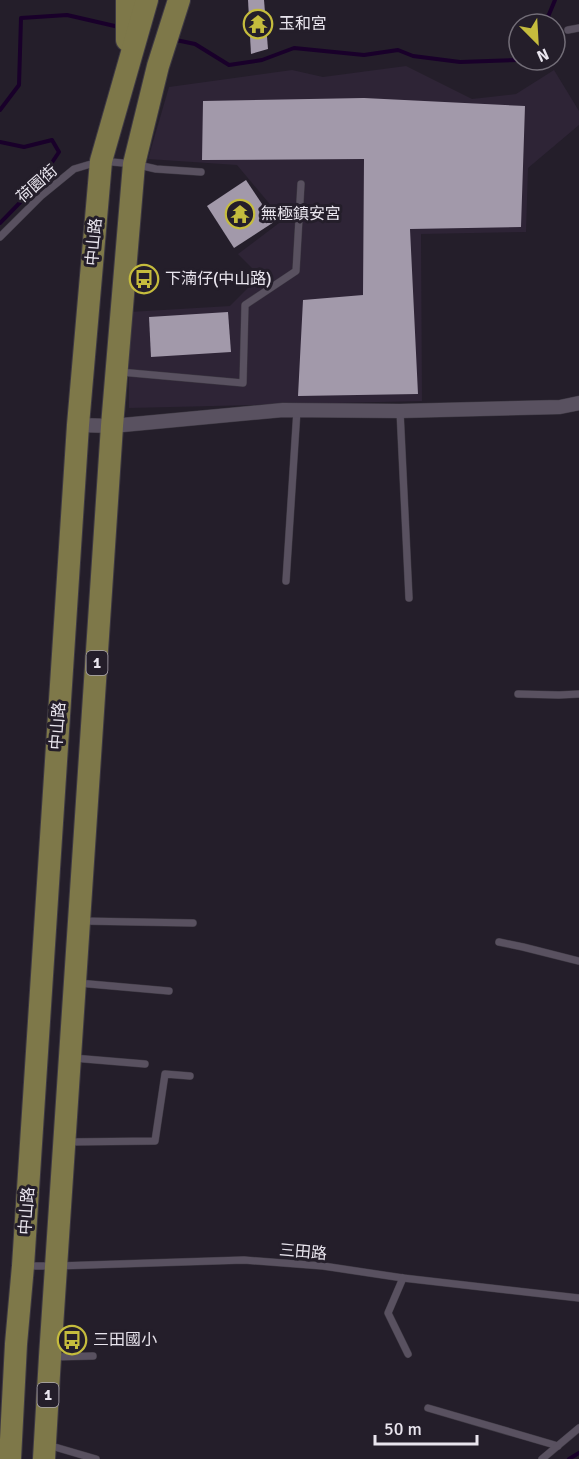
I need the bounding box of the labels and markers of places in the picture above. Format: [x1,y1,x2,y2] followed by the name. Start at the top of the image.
[242,8,274,40] temple icon: 玉和宮
[279,14,327,34] place label: 玉和宮
[224,198,256,230] temple icon: 無極鎮安宮
[261,204,341,224] place label: 無極鎮安宮
[128,263,160,295] bus stop icon: 下湳仔(中山路)
[165,269,272,289] place label: 下湳仔(中山路)
[56,1324,88,1356] bus stop icon: 三田國小
[93,1330,157,1350] place label: 三田國小

